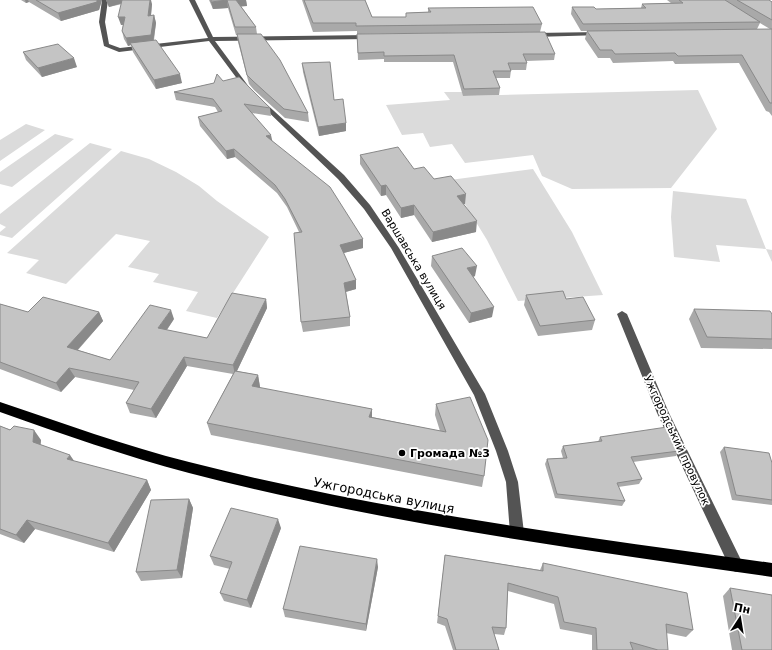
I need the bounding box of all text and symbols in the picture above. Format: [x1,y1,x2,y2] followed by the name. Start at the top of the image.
[378,207,449,312] street label: Варшавська вулиця
[641,373,713,507] street label: Ужгородський провулок
[410,447,490,460] place label: Громада №3
[397,448,407,458] marker: Громада №3
[312,474,456,517] street label: Ужгородська вулиця
[720,598,760,638] north arrow
[732,601,752,617] text: Пн

